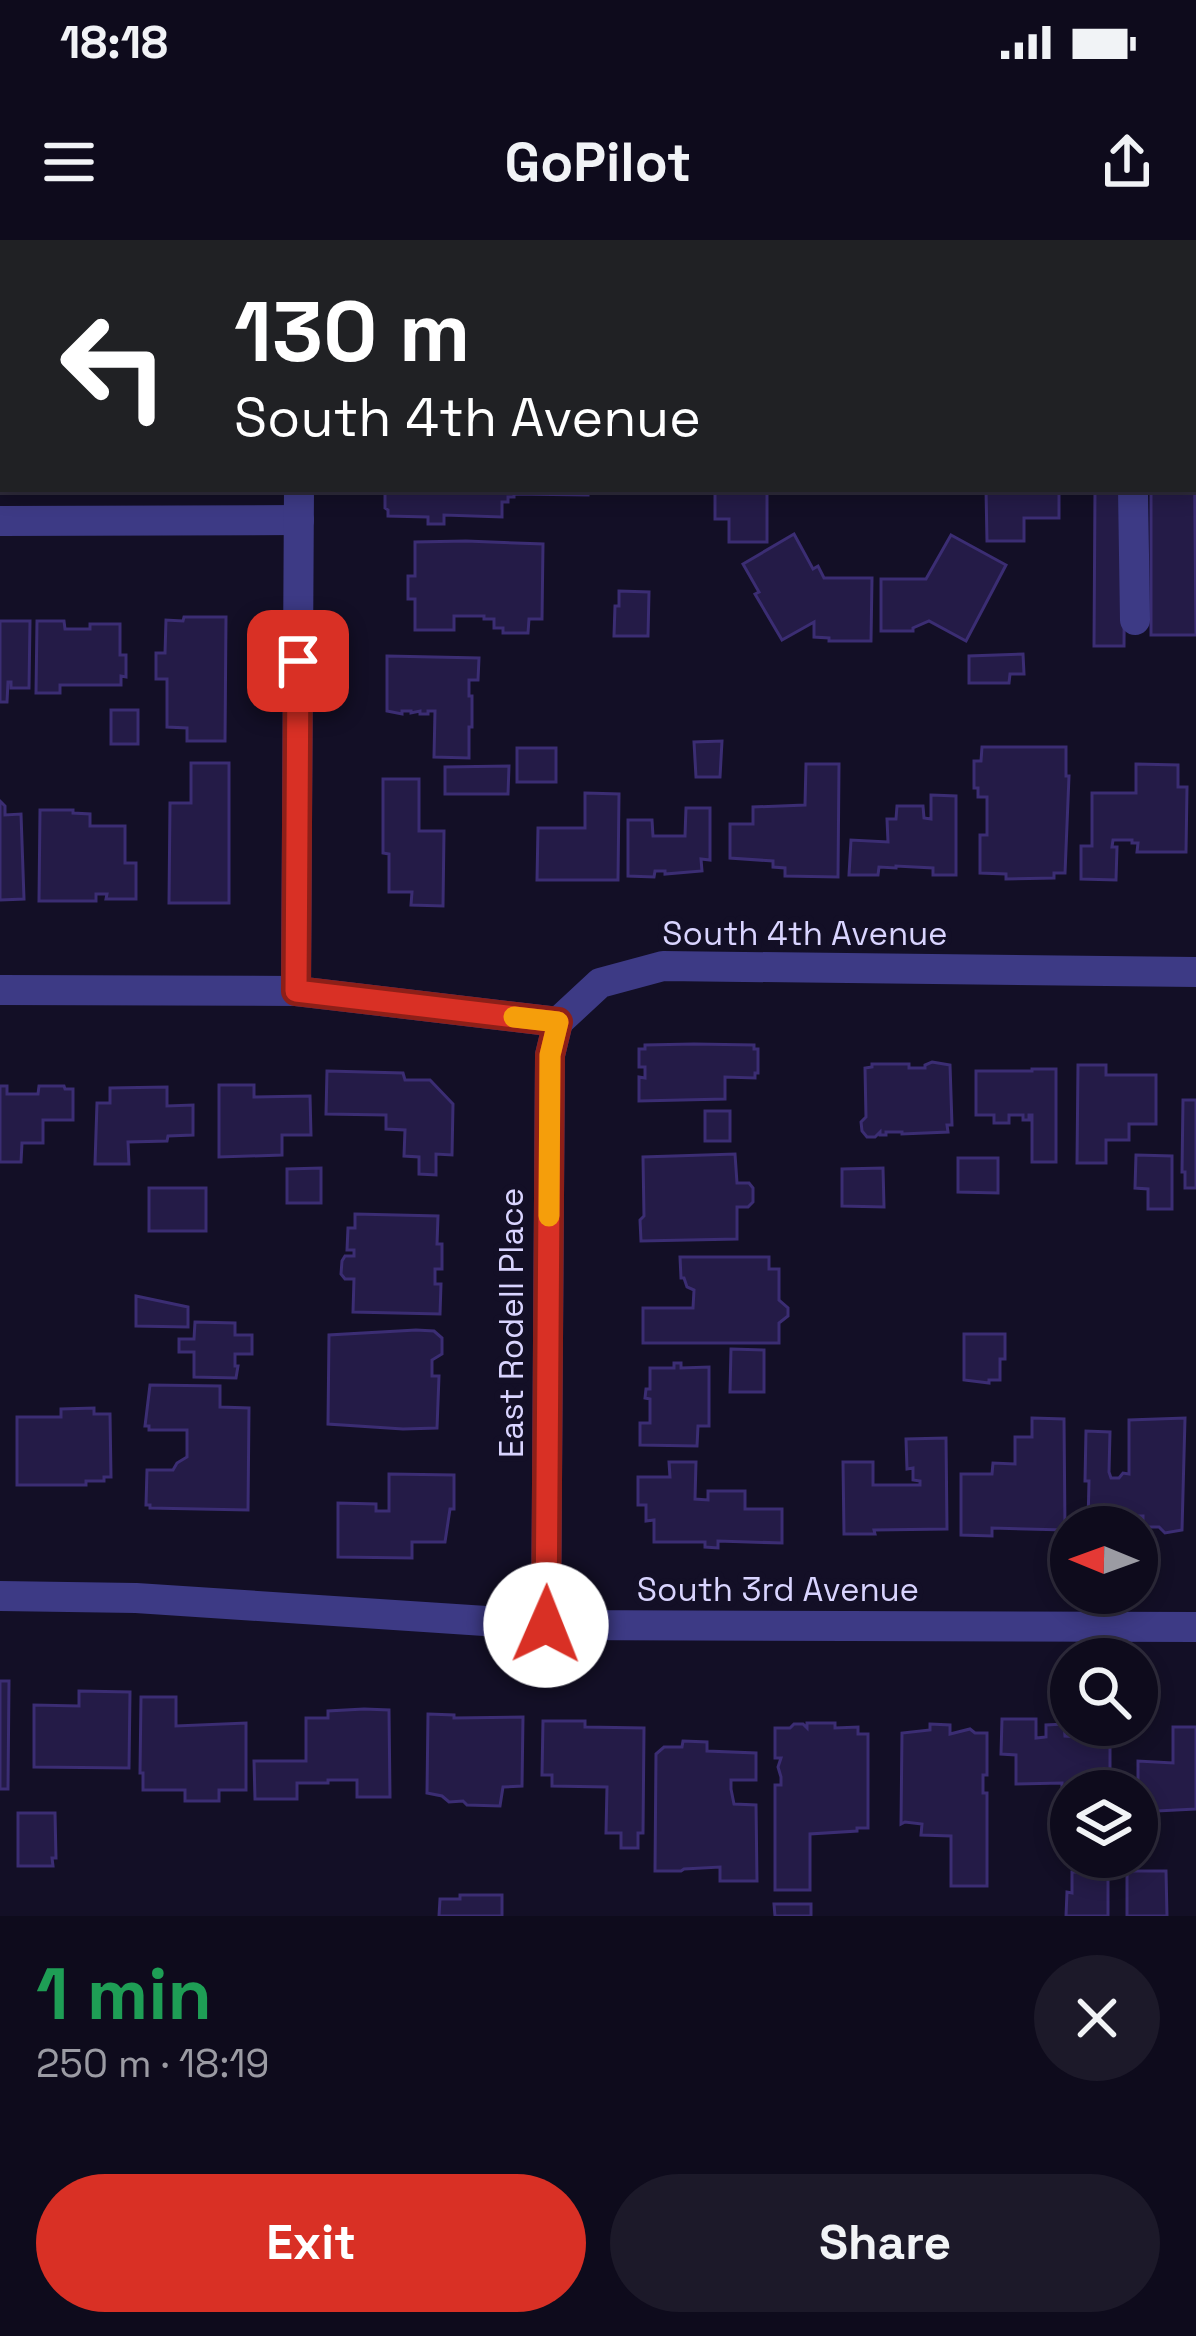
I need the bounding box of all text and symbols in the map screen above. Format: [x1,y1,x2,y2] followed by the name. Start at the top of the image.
[60,14,168,71] text: 18:18
[505,128,691,197] text: GoPilot
[36,129,102,195] icon: menu
[1094,129,1160,195] icon: share
[234,278,471,386] text: 130 m
[36,288,192,444] icon: left
[234,383,701,452] text: South 4th Avenue
[247,610,349,712] pin
[265,628,331,694] icon: arrive
[662,913,948,955] street label: South 4th Avenue
[491,1188,533,1458] street label: East Rodell Place
[1050,1506,1158,1614] north arrow
[1050,1506,1158,1878] map controls
[483,1562,609,1688] position arrow
[637,1569,919,1611] street label: South 3rd Avenue
[1050,1638,1158,1746] button: search
[1050,1770,1158,1878] button: layers
[36,1948,212,2040] text: 1 min
[1034,1955,1160,2081] button: close
[36,2039,269,2088] text: 250 m · 18:19
[36,2174,586,2312] button: Exit
[610,2174,1160,2312] button: Share

